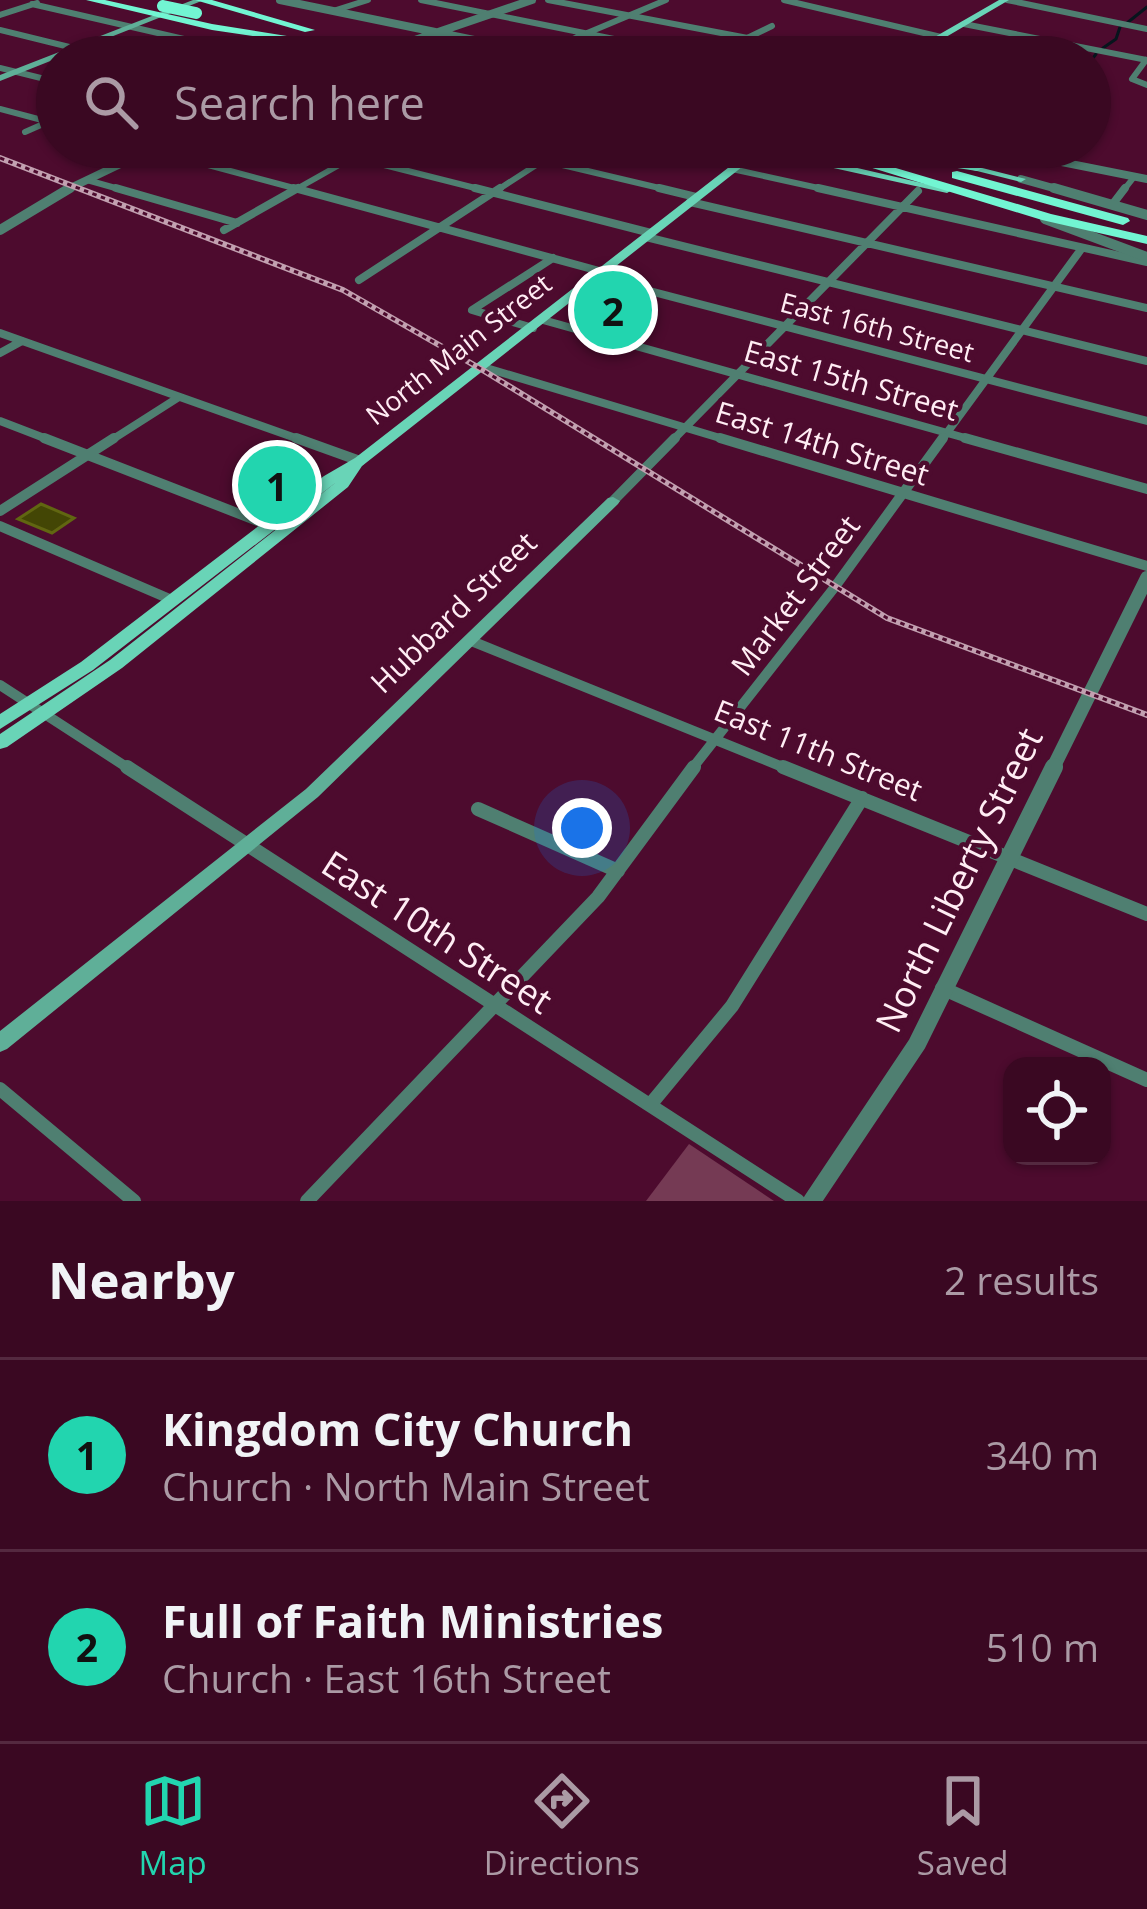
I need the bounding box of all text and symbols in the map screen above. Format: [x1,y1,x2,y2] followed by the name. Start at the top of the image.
[36,36,1111,168] search box
[78,69,144,135] icon: search
[174,72,425,133] text: Search here
[358,265,558,433] street label: North Main Street
[574,265,652,355] pin: 2
[776,283,978,370] street label: East 16th Street
[739,329,963,430] street label: East 15th Street
[711,391,934,494] street label: East 14th Street
[238,440,316,530] pin: 1
[721,507,869,684] street label: Market Street
[361,522,545,702] street label: Hubbard Street
[708,689,929,810] street label: East 11th Street
[863,719,1054,1040] street label: North Liberty Street
[552,798,612,858] your location
[313,839,562,1024] street label: East 10th Street
[1003,1057,1111,1165] map controls
[1003,1057,1111,1165] button: locate
[48,1244,235,1314] text: Nearby
[944,1253,1099,1306] text: 2 results
[162,1398,633,1459] text: Kingdom City Church
[76,1428,98,1481] text: 1
[986,1428,1099,1481] text: 340 m
[162,1459,650,1512] text: Church · North Main Street
[162,1590,663,1651] text: Full of Faith Ministries
[76,1620,98,1673] text: 2
[986,1620,1099,1673] text: 510 m
[162,1651,611,1704] text: Church · East 16th Street
[139,1768,207,1885] tab: Map
[484,1768,640,1885] tab: Directions
[917,1768,1008,1885] tab: Saved

